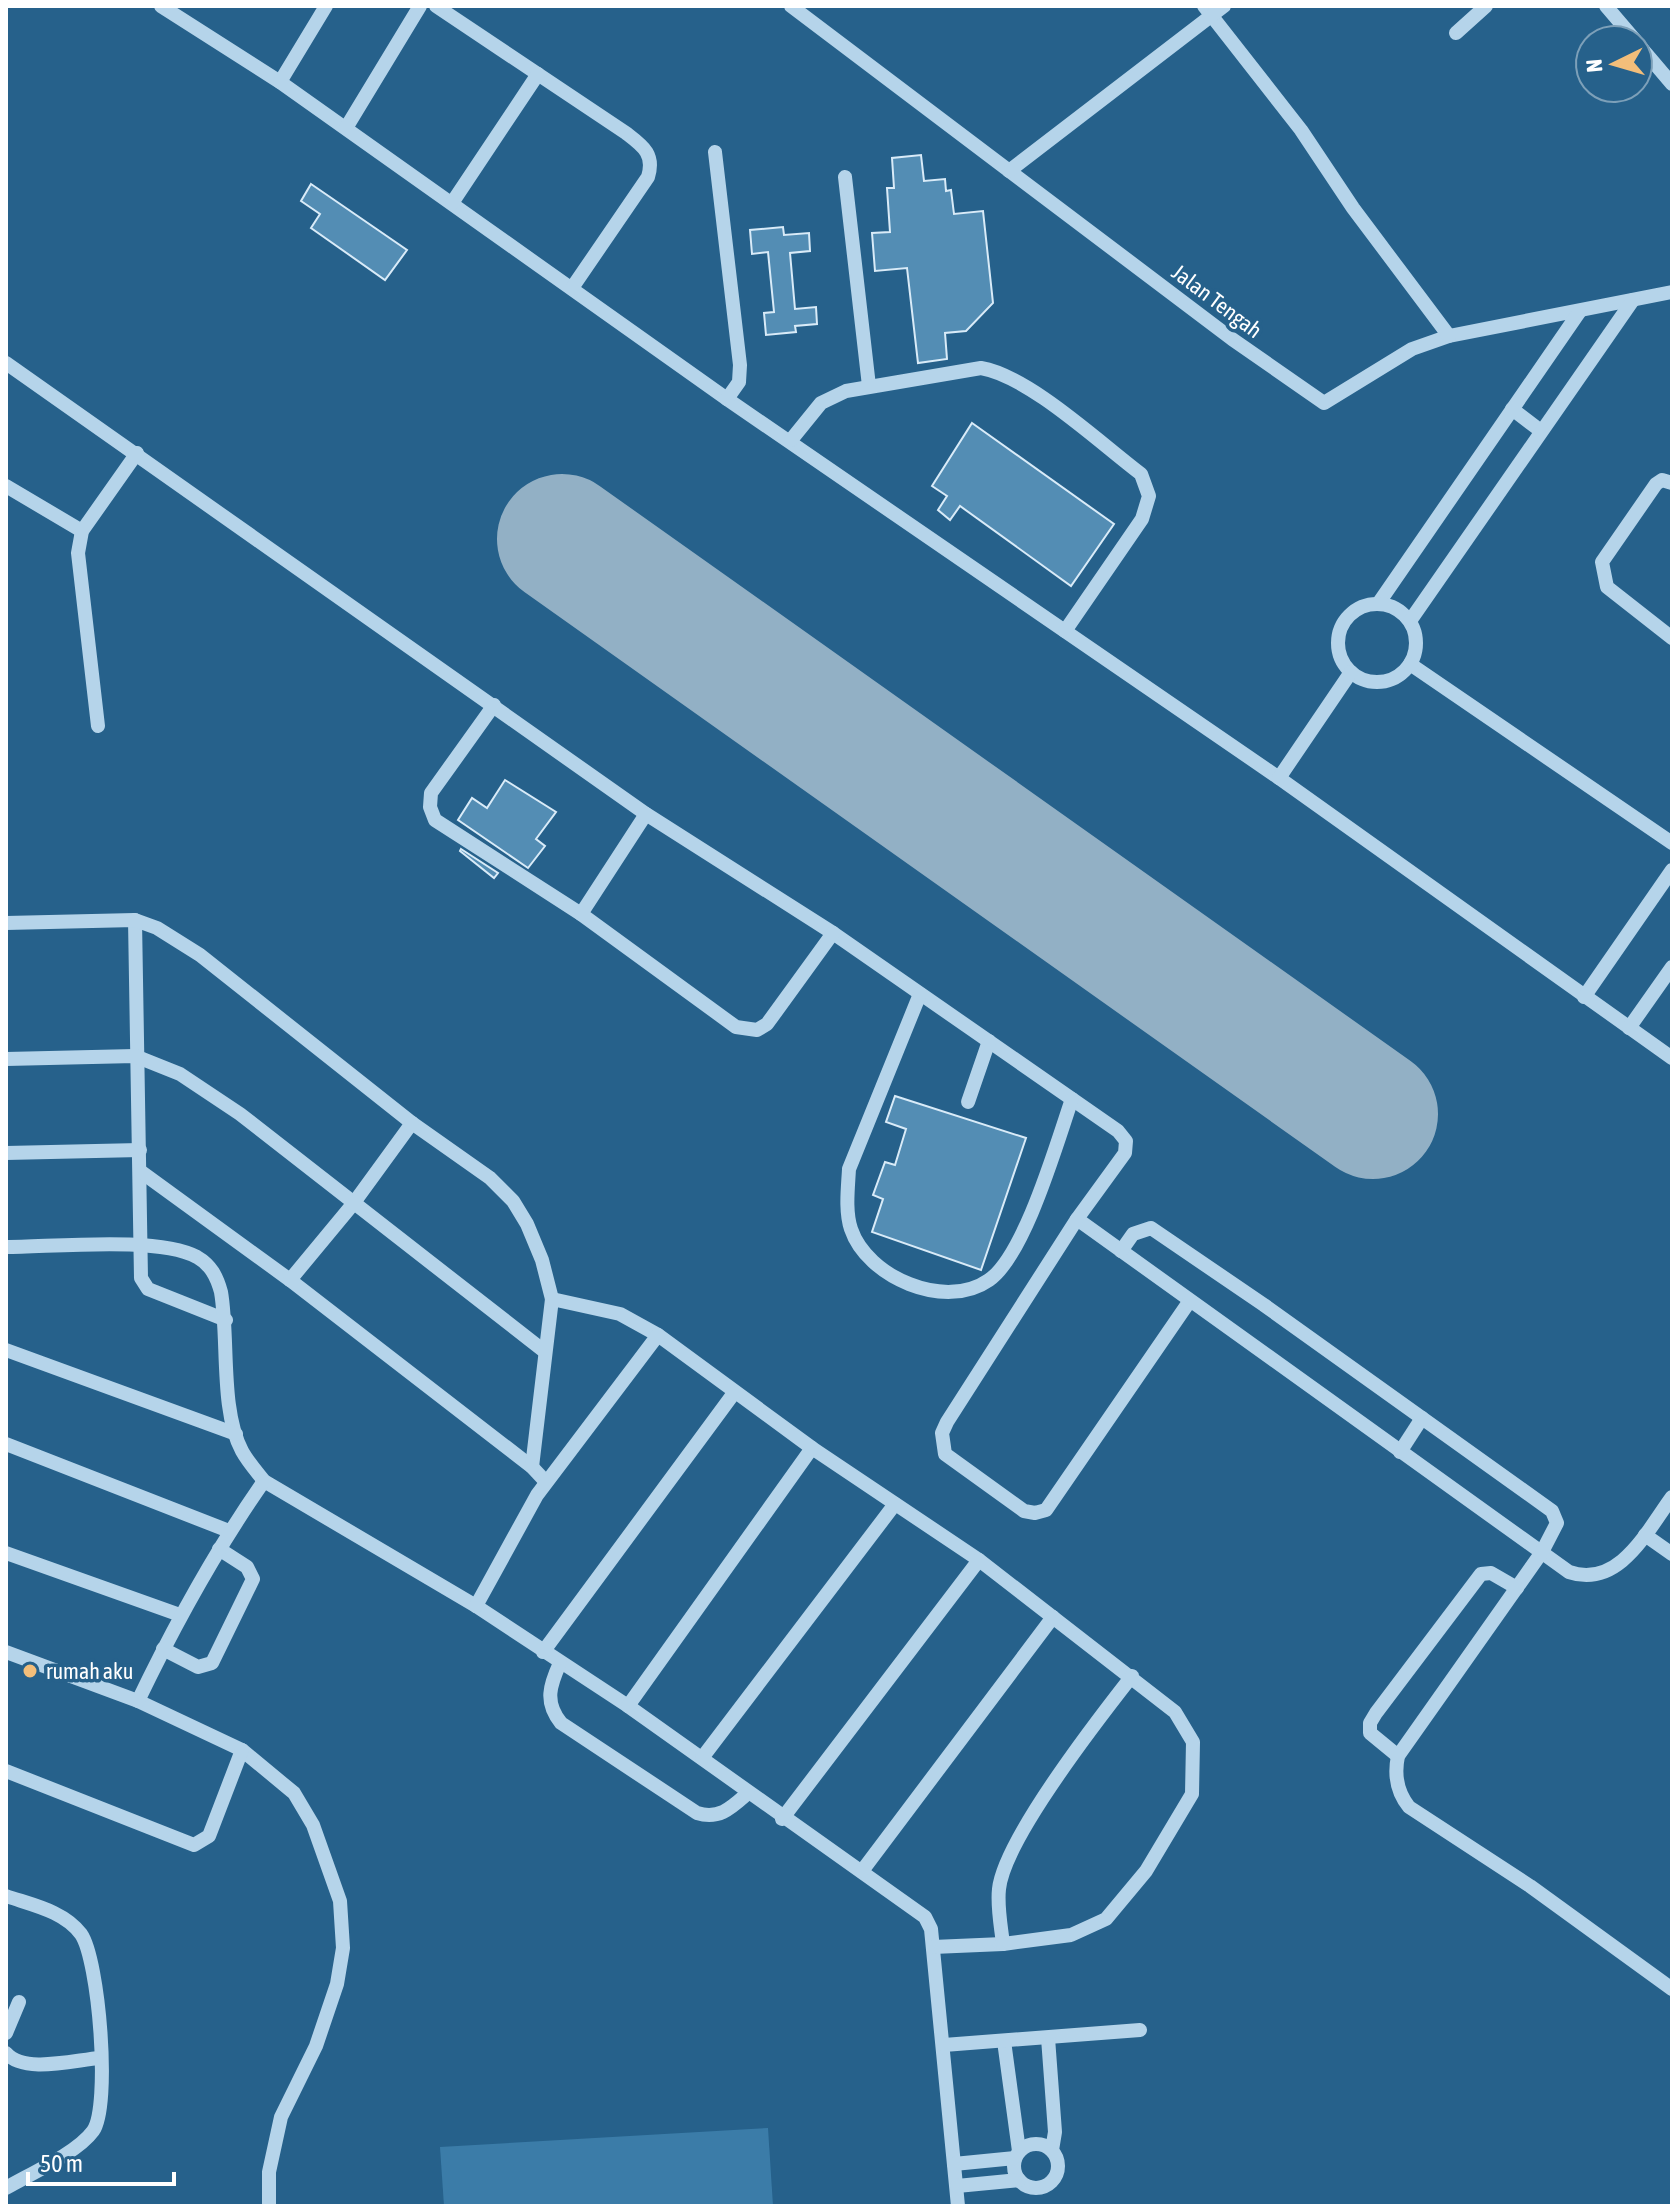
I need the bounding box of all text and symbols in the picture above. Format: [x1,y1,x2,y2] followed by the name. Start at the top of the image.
[1574,24,1654,104] north arrow
[1581,58,1608,73] text: N
[1167,259,1267,343] street label: Jalan Tengah
[46,1658,133,1684] place label: rumah aku
[21,1662,39,1680] marker: rumah aku
[28,2136,174,2186] scale bar
[40,2150,83,2177] text: 50 m

